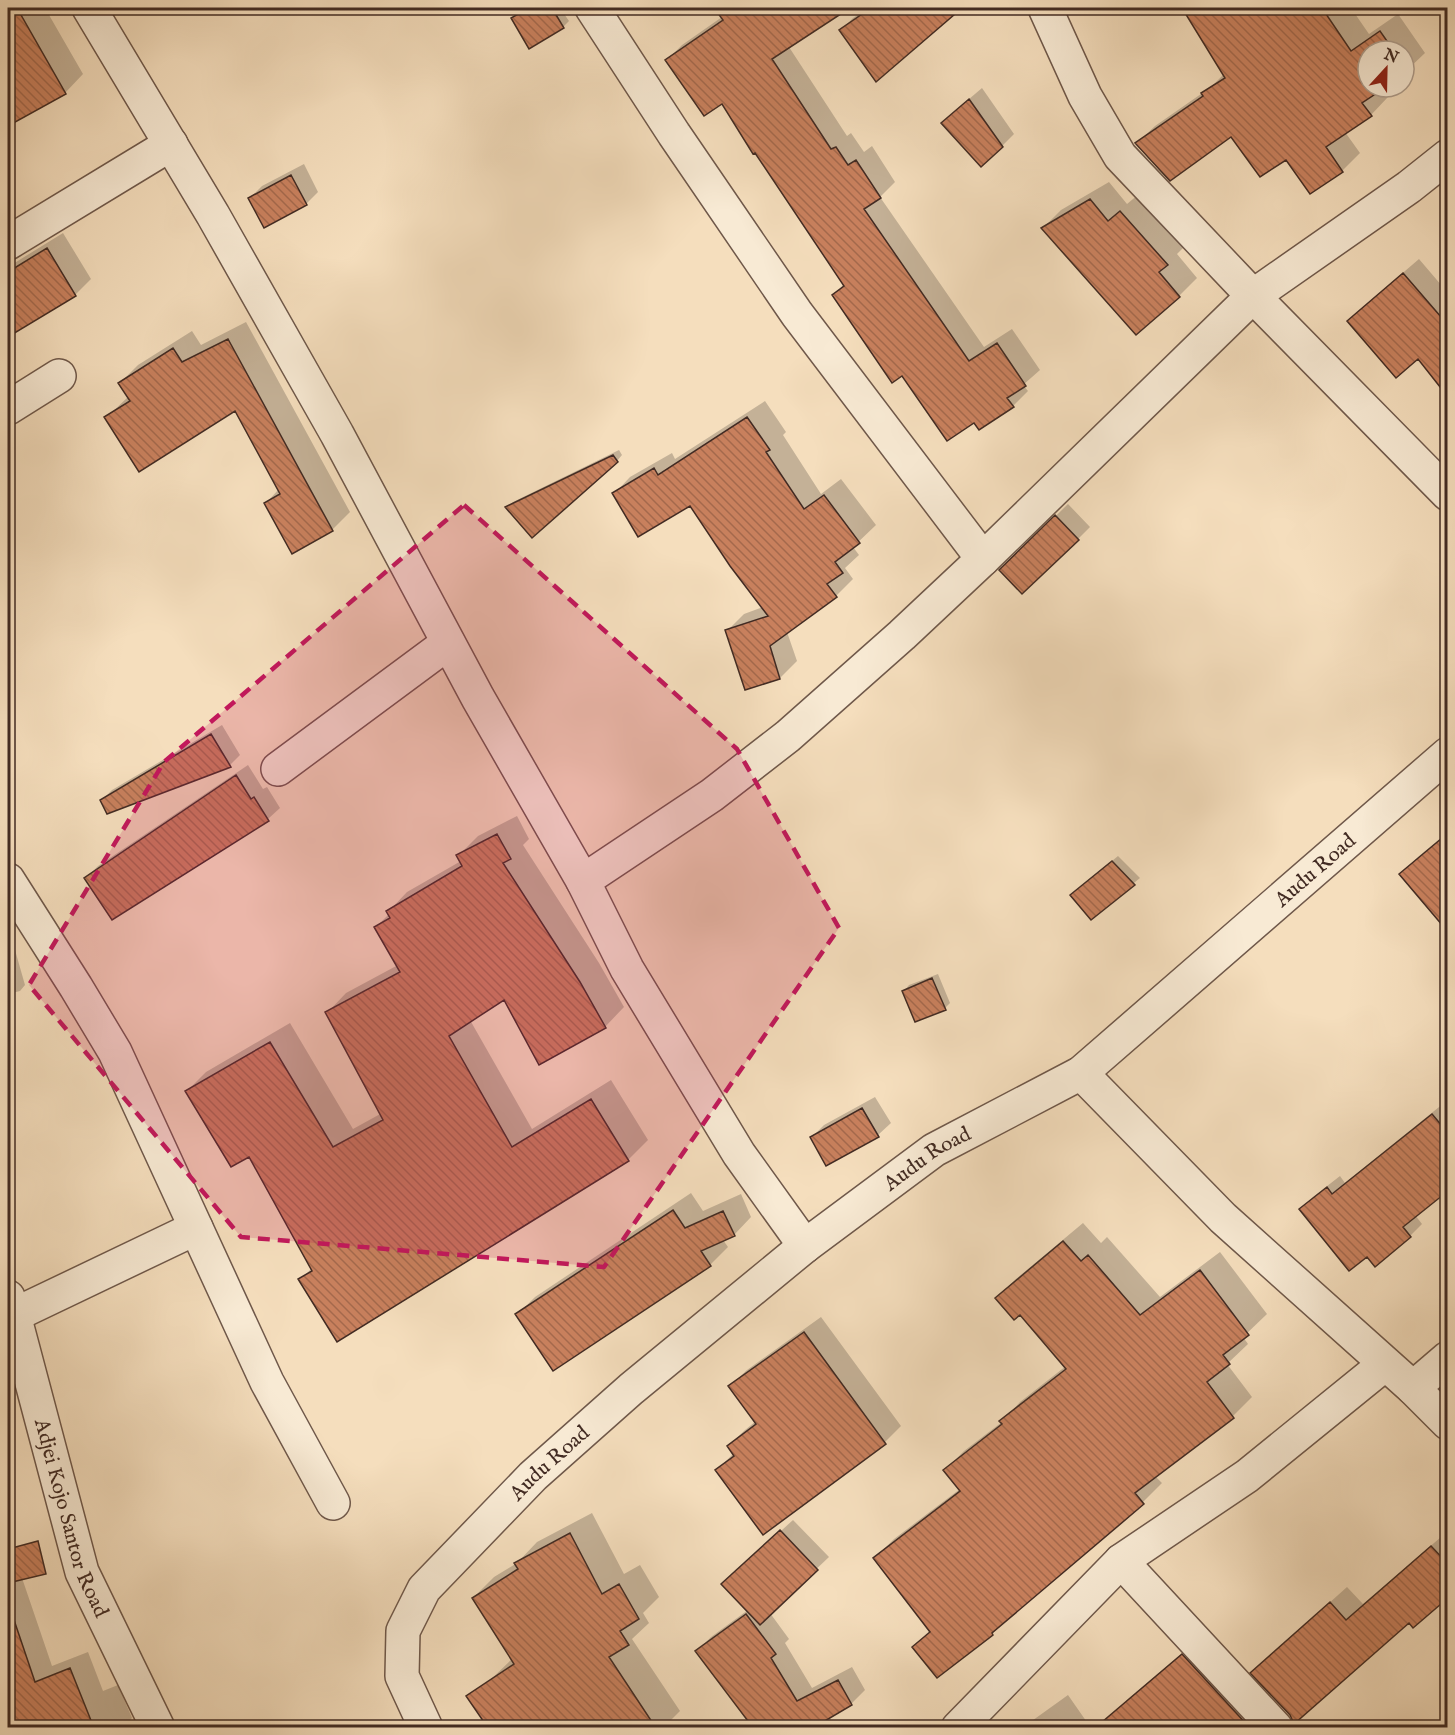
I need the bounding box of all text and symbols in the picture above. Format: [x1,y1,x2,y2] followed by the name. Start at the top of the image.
[1356,39,1416,99] north arrow
[1380,45,1401,69] text: N
[1269,828,1363,914] street label: Audu Road
[878,1121,976,1198] street label: Audu Road
[27,1415,114,1623] street label: Adjei Kojo Santor Road
[504,1420,596,1508] street label: Audu Road

